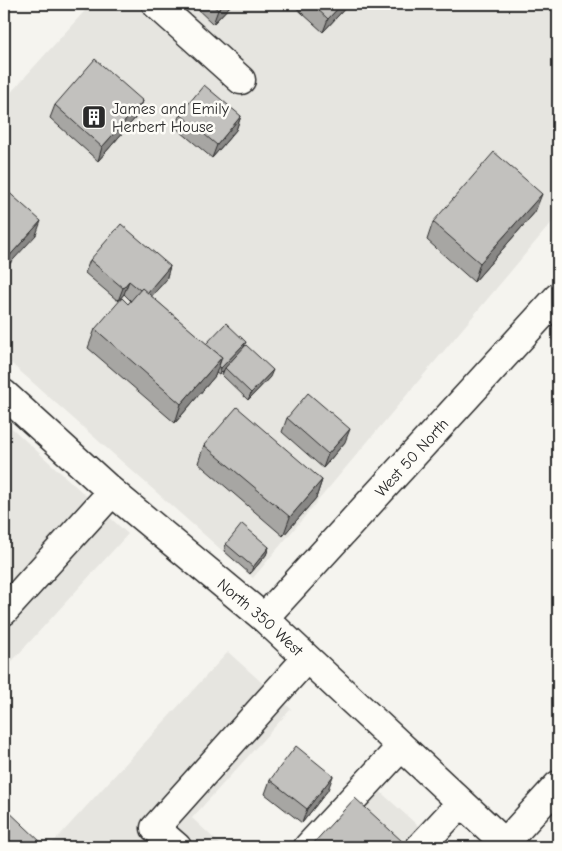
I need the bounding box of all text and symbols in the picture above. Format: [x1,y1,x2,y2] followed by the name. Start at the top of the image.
[112,100,230,136] place label: James and Emily Herbert House
[81,104,107,130] building icon: James and Emily Herbert House
[372,415,452,501] street label: West 50 North
[214,575,307,660] street label: North 350 West

